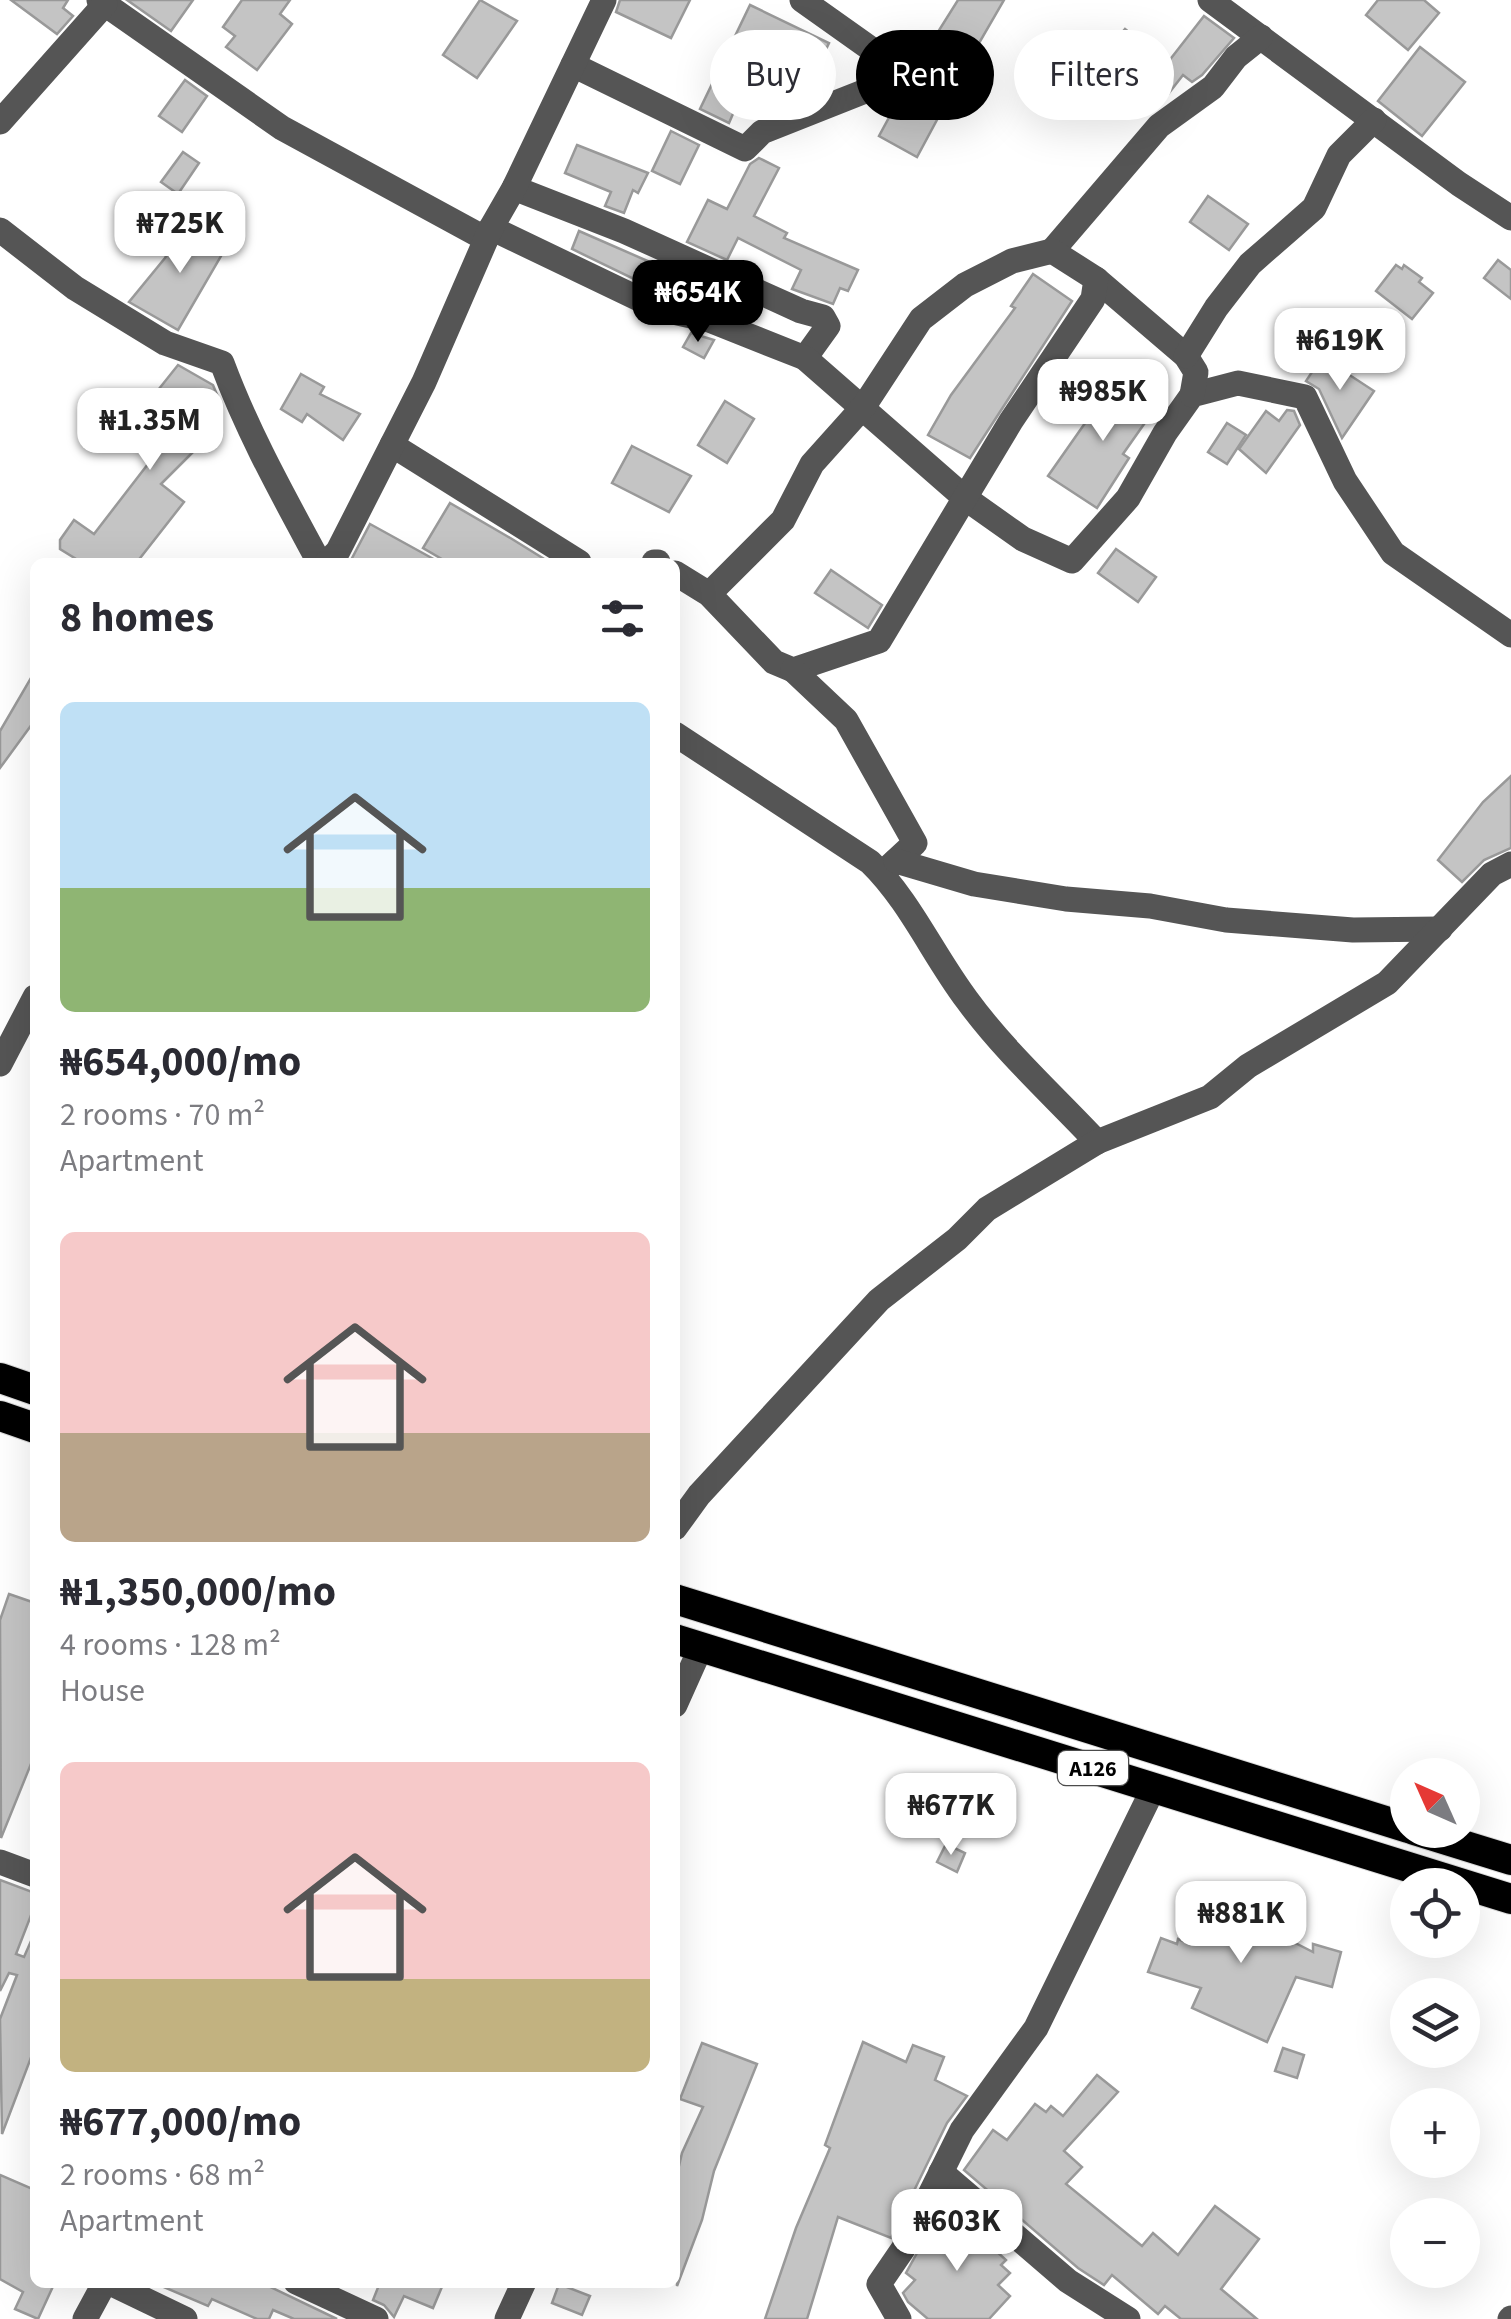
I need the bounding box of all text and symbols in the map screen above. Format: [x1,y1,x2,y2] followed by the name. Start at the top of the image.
[710,30,836,120] chip: Buy
[856,30,994,120] chip: Rent
[1014,30,1174,120] chip: Filters
[110,191,250,276] pin: ₦725K
[136,200,224,246] text: ₦725K
[628,260,768,345] pin: ₦654K
[654,269,742,315] text: ₦654K
[1270,308,1410,393] pin: ₦619K
[1296,317,1384,363] text: ₦619K
[1033,359,1173,444] pin: ₦985K
[1059,368,1147,414] text: ₦985K
[69,388,231,473] pin: ₦1.35M
[99,397,201,443] text: ₦1.35M
[60,588,214,648] text: 8 homes
[595,591,650,646] icon: filters
[265,767,445,947] icon: home
[60,1032,301,1092] text: ₦654,000/mo
[60,1092,265,1138] text: 2 rooms · 70 m²
[60,1138,203,1184] text: Apartment
[265,1297,445,1477] icon: home
[60,1562,336,1622] text: ₦1,350,000/mo
[60,1622,281,1668] text: 4 rooms · 128 m²
[60,1668,145,1714] text: House
[1058,1751,1128,1785] road number: A126
[1390,1758,1480,1848] north arrow
[1390,1758,1480,2288] map controls
[881,1773,1021,1858] pin: ₦677K
[907,1782,995,1828] text: ₦677K
[265,1827,445,2007] icon: home
[1390,1868,1480,1958] button: locate
[1171,1881,1311,1966] pin: ₦881K
[1197,1890,1285,1936] text: ₦881K
[1390,1978,1480,2068] button: layers
[1390,2088,1480,2178] button: +
[60,2092,301,2152] text: ₦677,000/mo
[60,2152,265,2198] text: 2 rooms · 68 m²
[887,2189,1027,2274] pin: ₦603K
[60,2198,203,2244] text: Apartment
[913,2198,1001,2244] text: ₦603K
[1390,2198,1480,2288] button: −

